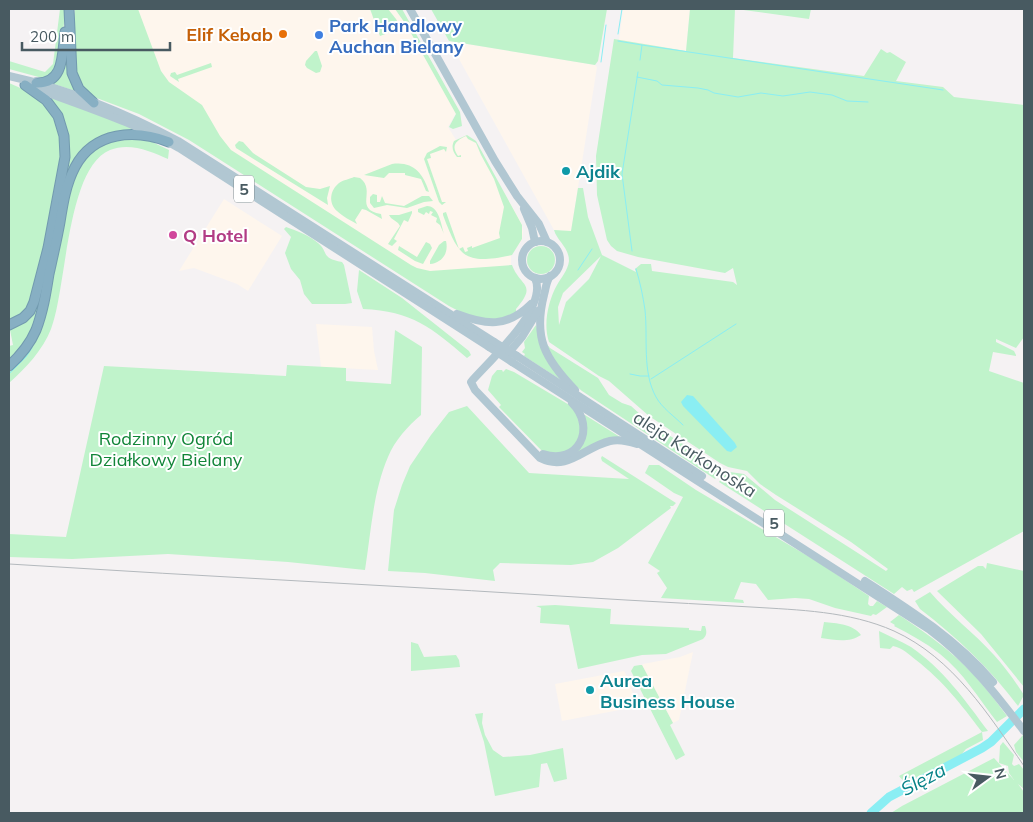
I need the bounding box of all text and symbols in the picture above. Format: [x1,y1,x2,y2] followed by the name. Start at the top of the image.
[329,14,464,58] place label: Park Handlowy Auchan Bielany
[22,20,170,52] scale bar
[186,23,273,46] place label: Elif Kebab
[30,27,74,46] text: 200 m
[277,28,289,40] marker: Elif Kebab
[313,29,325,41] marker: Park Handlowy Auchan Bielany
[576,160,621,183] place label: Ajdik
[560,165,572,177] marker: Ajdik
[234,175,254,202] road number: 5
[183,224,248,247] place label: Q Hotel
[167,229,179,241] marker: Q Hotel
[629,406,761,502] street label: aleja Karkonoska
[90,427,243,471] park label: Rodzinny Ogród Działkowy Bielany
[764,509,784,536] road number: 5
[600,669,735,713] place label: Aurea Business House
[584,684,596,696] marker: Aurea Business House
[963,752,1013,802] north arrow
[896,757,950,801] water label: Ślęza
[990,766,1011,781] text: N

